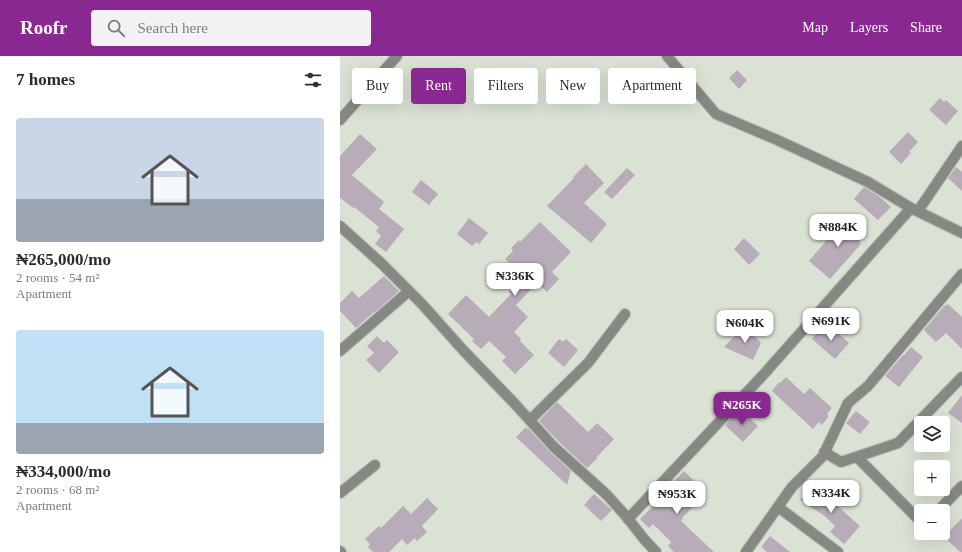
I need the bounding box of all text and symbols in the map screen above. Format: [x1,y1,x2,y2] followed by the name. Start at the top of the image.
[91,10,371,46] search box
[20,17,67,38] text: Roofr
[105,17,127,39] icon: search
[137,20,208,36] text: Search here
[802,20,828,35] text: Map
[850,20,888,35] text: Layers
[910,20,942,35] text: Share
[352,68,403,104] chip: Buy
[411,68,466,104] chip: Rent
[474,68,538,104] chip: Filters
[546,68,600,104] chip: New
[608,68,696,104] chip: Apartment
[302,69,324,91] icon: filters
[16,70,75,89] text: 7 homes
[134,144,206,216] icon: home
[810,214,866,248] pin: ₦884K
[819,219,858,234] text: ₦884K
[16,250,111,269] text: ₦265,000/mo
[487,263,543,297] pin: ₦336K
[496,268,535,283] text: ₦336K
[16,270,99,285] text: 2 rooms · 54 m²
[16,286,72,301] text: Apartment
[803,308,859,342] pin: ₦691K
[717,310,773,344] pin: ₦604K
[812,313,851,328] text: ₦691K
[726,315,765,330] text: ₦604K
[134,356,206,428] icon: home
[714,392,770,426] pin: ₦265K
[723,397,762,412] text: ₦265K
[914,416,950,540] map controls
[914,416,950,452] button: layers
[914,460,950,496] button: +
[16,462,111,481] text: ₦334,000/mo
[803,480,859,514] pin: ₦334K
[649,481,705,515] pin: ₦953K
[16,482,99,497] text: 2 rooms · 68 m²
[812,485,851,500] text: ₦334K
[658,486,697,501] text: ₦953K
[16,498,72,513] text: Apartment
[914,504,950,540] button: −

